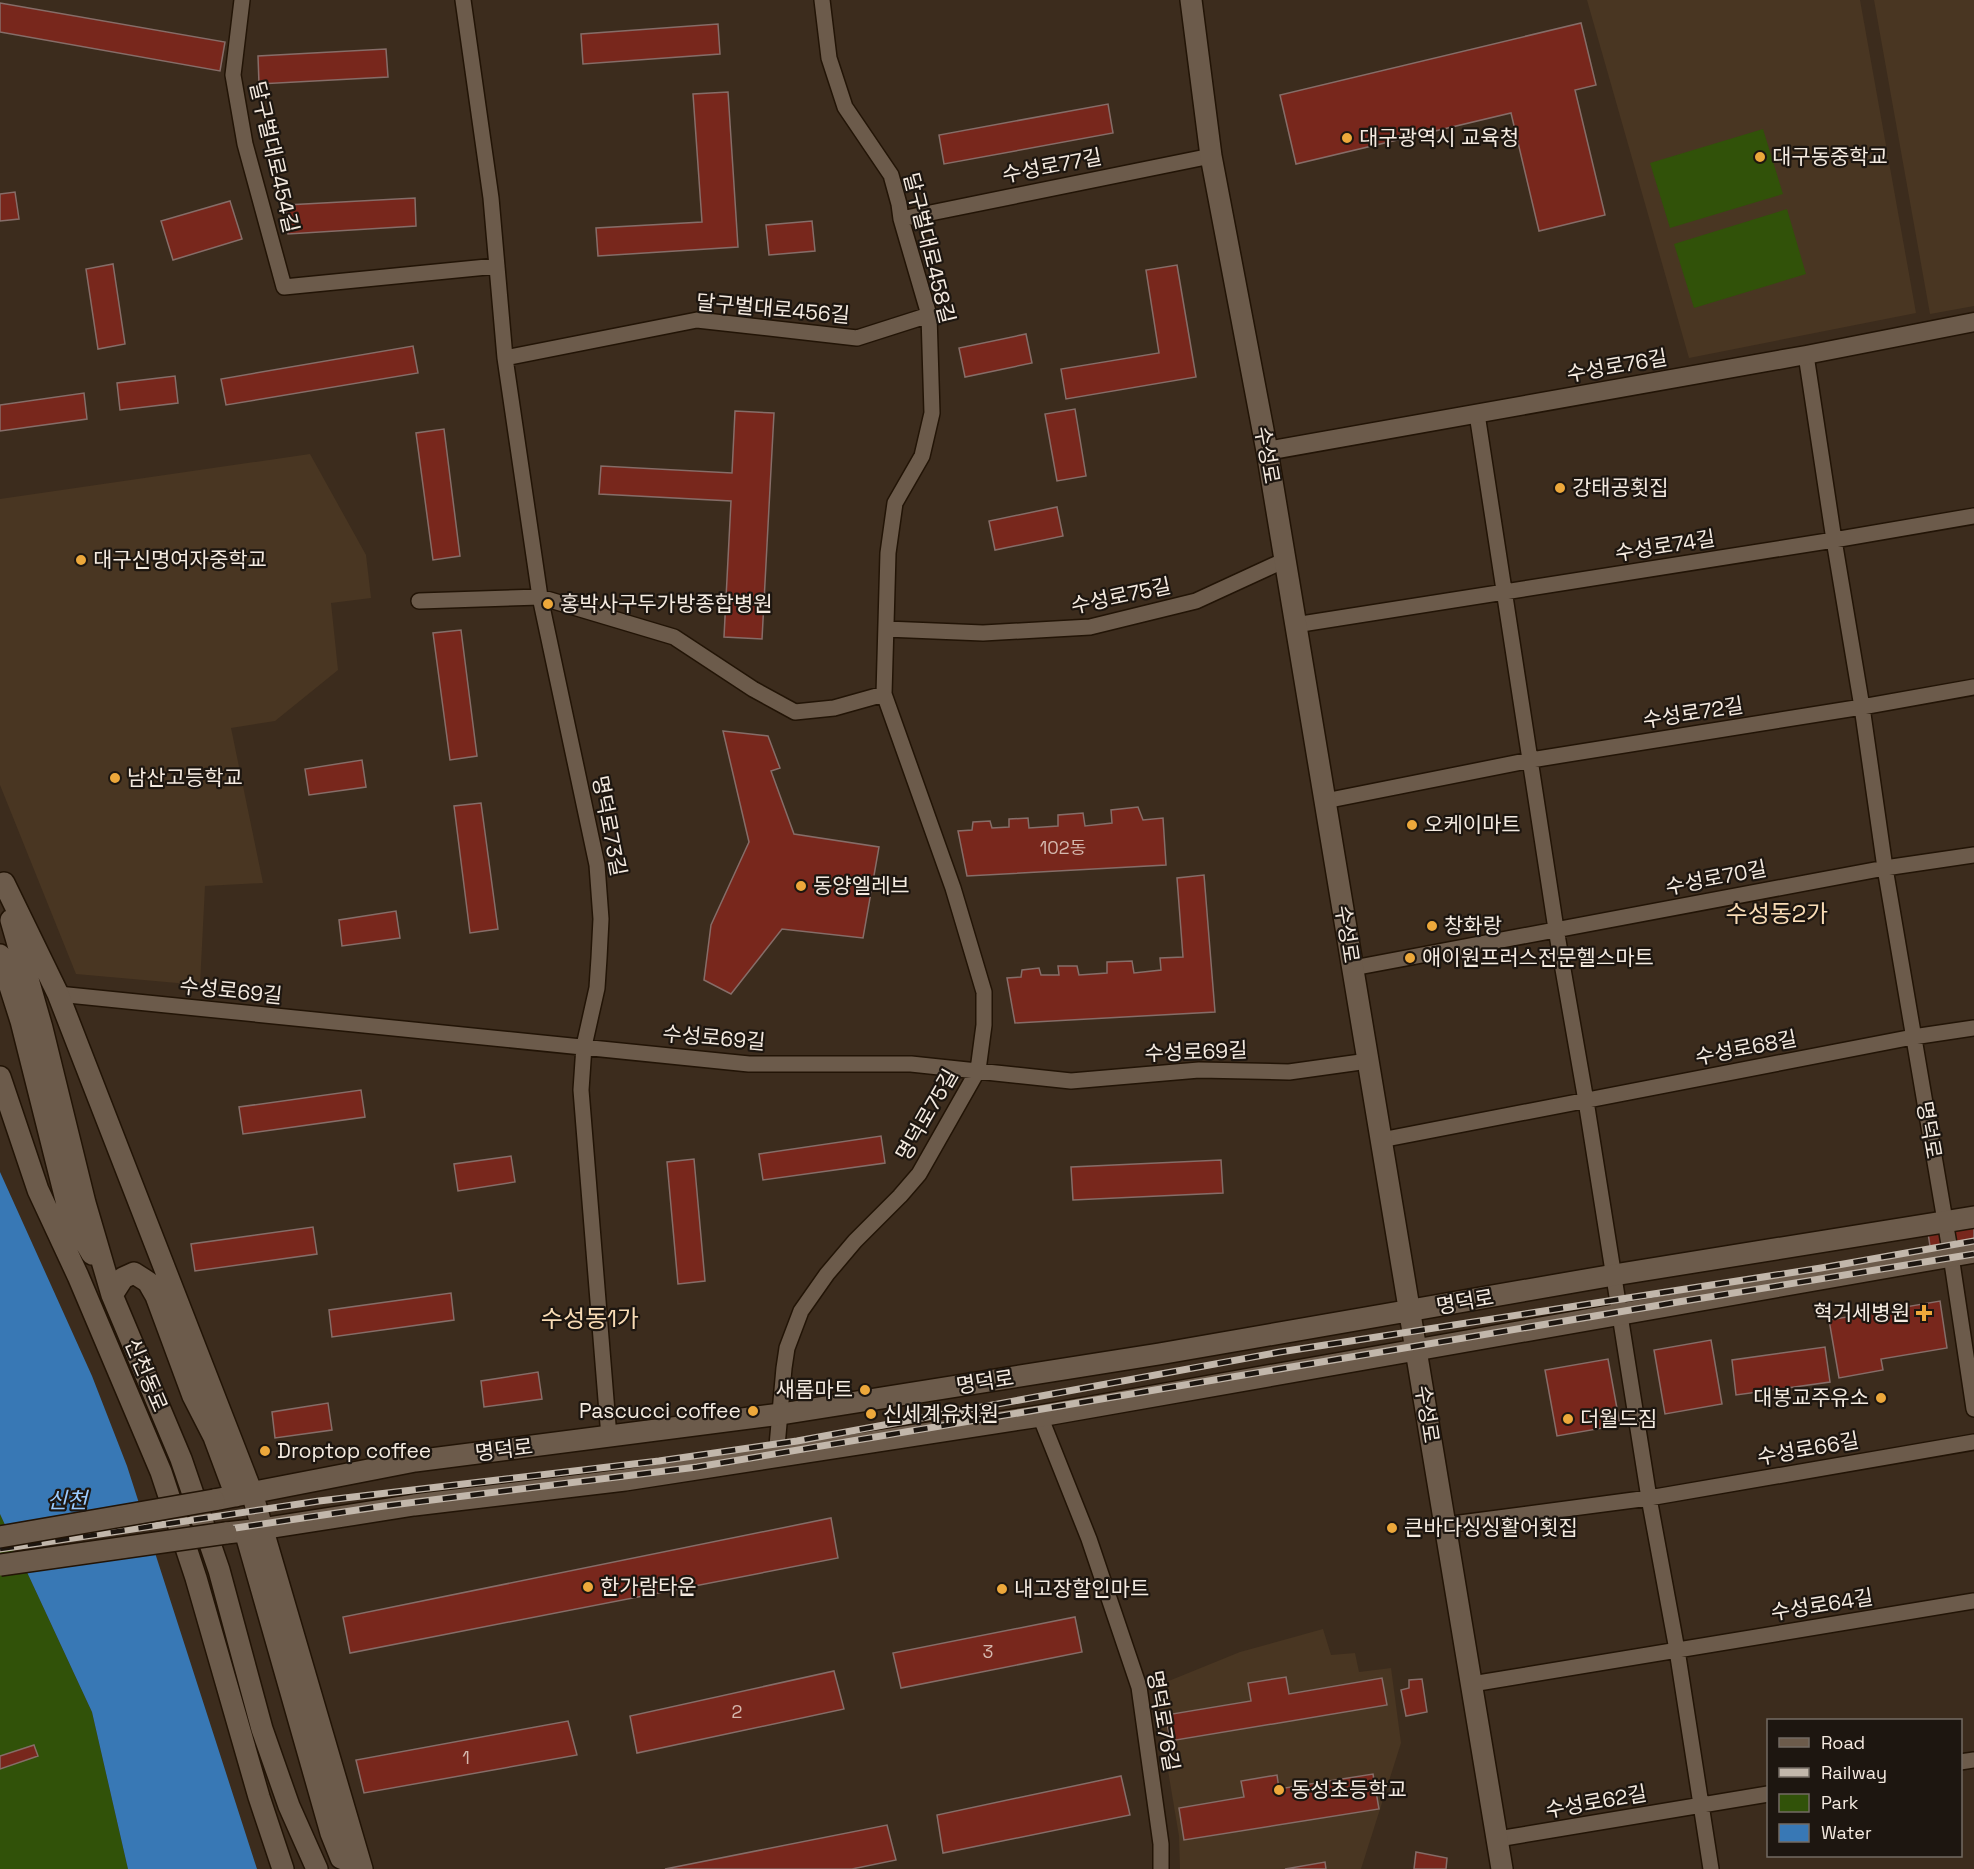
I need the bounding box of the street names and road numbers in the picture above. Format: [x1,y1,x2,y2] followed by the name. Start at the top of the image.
[244,78,305,235] street label: 달구벌대로454길
[1000,143,1104,188] street label: 수성로77길
[898,170,961,326] street label: 달구벌대로458길
[695,288,851,329] street label: 달구벌대로456길
[1564,343,1669,388] street label: 수성로76길
[1249,424,1286,486] street label: 수성로
[1613,524,1717,567] street label: 수성로74길
[1068,572,1173,619] street label: 수성로75길
[1641,691,1745,734] street label: 수성로72길
[587,773,632,878] street label: 명덕로73길
[1663,854,1769,901] street label: 수성로70길
[1330,903,1365,965] street label: 수성로
[178,972,284,1009] street label: 수성로69길
[662,1020,767,1055] street label: 수성로69길
[1693,1024,1799,1071] street label: 수성로68길
[1144,1036,1248,1067] street label: 수성로69길
[889,1064,964,1166] street label: 명덕로75길
[1911,1099,1948,1161] street label: 명덕로
[1434,1283,1496,1320] street label: 명덕로
[119,1334,174,1416] street label: 신천동로
[954,1364,1016,1399] street label: 명덕로
[1410,1383,1445,1445] street label: 수성로
[1755,1426,1861,1471] street label: 수성로66길
[474,1433,534,1466] street label: 명덕로
[1769,1583,1875,1626] street label: 수성로64길
[1141,1668,1186,1773] street label: 명덕로76길
[1543,1779,1649,1824] street label: 수성로62길

